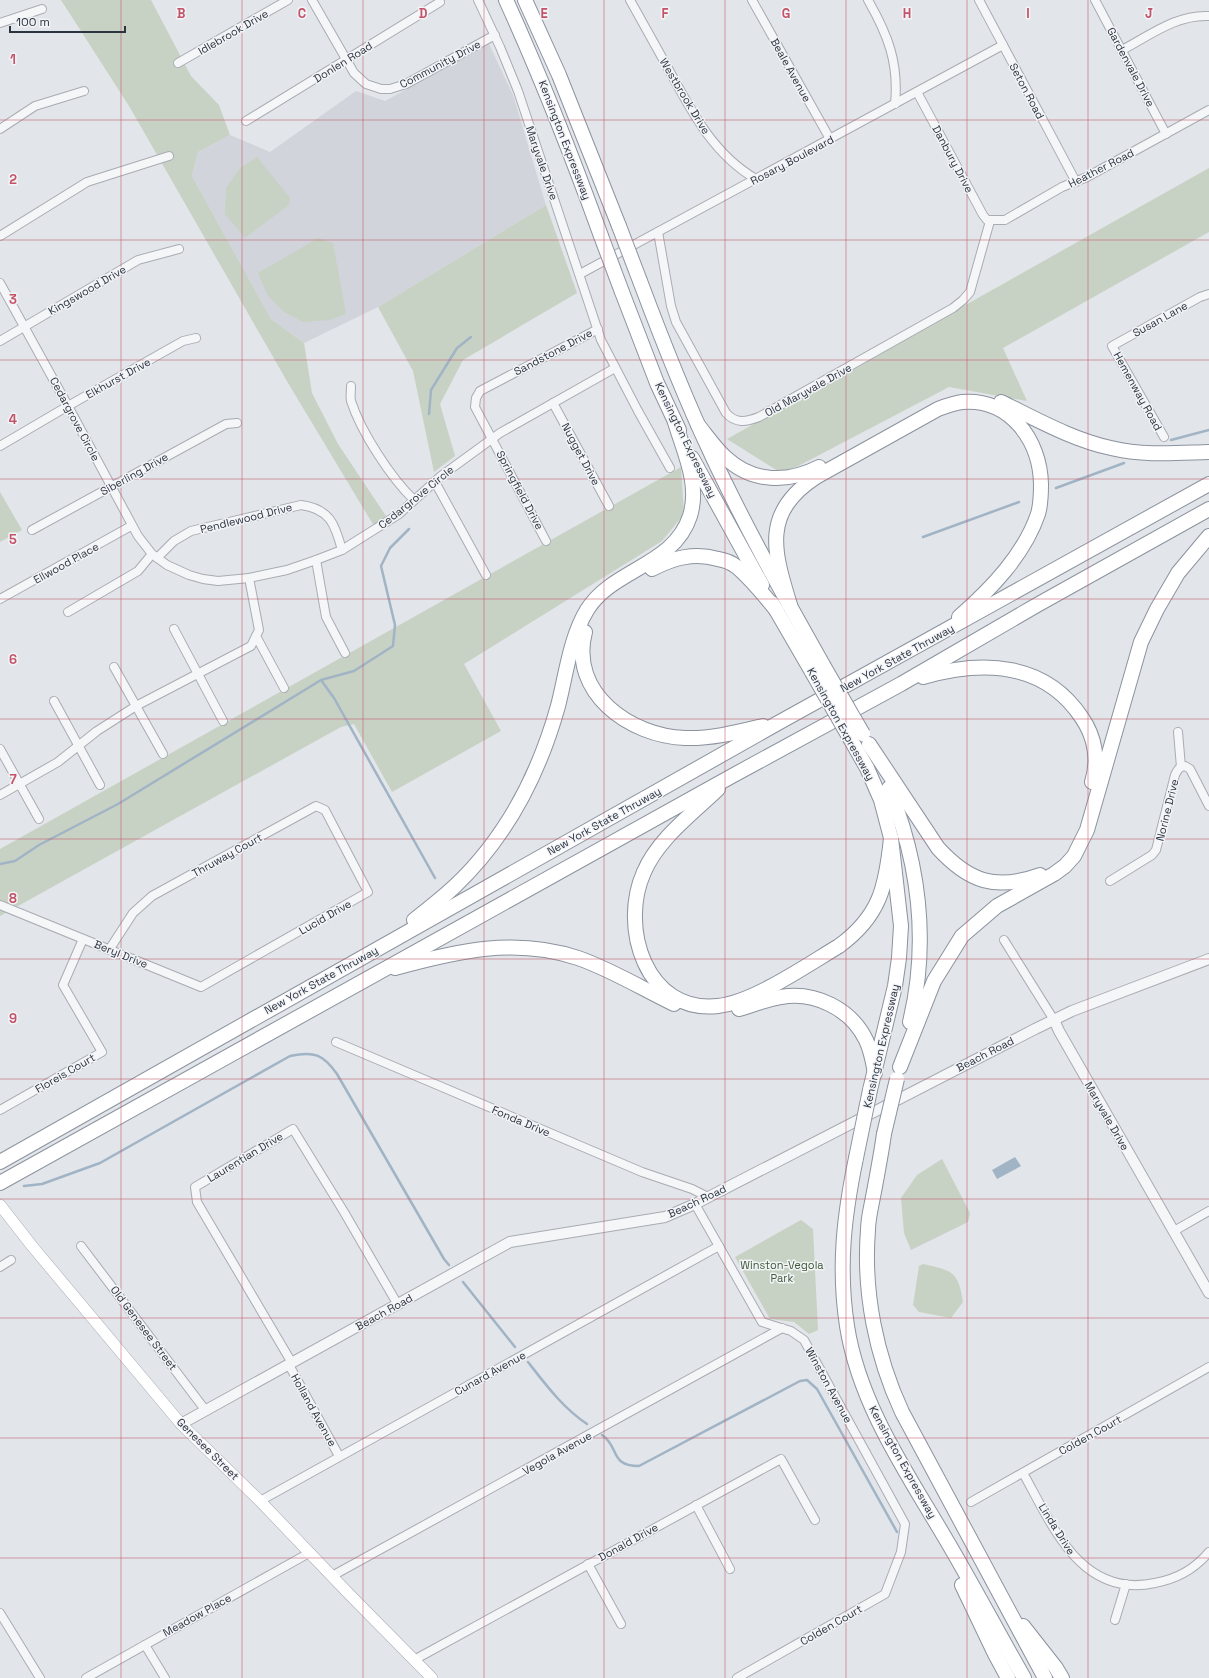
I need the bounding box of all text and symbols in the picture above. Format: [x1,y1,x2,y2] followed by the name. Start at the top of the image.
[177,5,186,22] text: B
[298,5,306,22] text: C
[419,5,428,22] text: D
[540,5,548,22] text: E
[662,5,669,22] text: F
[782,5,790,22] text: G
[903,5,911,22] text: H
[1026,5,1030,22] text: I
[1145,5,1153,22] text: J
[195,6,271,58] street label: Idlebrook Drive
[10,8,125,34] scale bar
[16,14,50,30] text: 100 m
[1104,25,1158,109] street label: Gardenvale Drive
[768,36,814,104] street label: Beale Avenue
[397,37,483,91] street label: Community Drive
[311,38,375,86] street label: Donlen Road
[10,51,16,68] text: 1
[657,55,713,137] street label: Westbrook Drive
[1006,61,1048,121] street label: Seton Road
[536,78,594,202] street label: Kensington Expressway
[929,123,977,195] street label: Danbury Drive
[523,124,561,202] street label: Maryvale Drive
[748,132,836,188] street label: Rosary Boulevard
[1066,145,1136,191] street label: Heather Road
[9,171,17,188] text: 2
[46,262,128,318] street label: Kingswood Drive
[9,291,17,308] text: 3
[1130,298,1190,340] street label: Susan Lane
[511,325,595,379] street label: Sandstone Drive
[1111,349,1165,433] street label: Hemenway Road
[83,354,153,402] street label: Elkhurst Drive
[762,360,854,420] street label: Old Maryvale Drive
[47,375,103,463] street label: Cedargrove Circle
[652,380,720,500] street label: Kensington Expressway
[9,411,17,428] text: 4
[559,420,603,488] street label: Nugget Drive
[493,448,547,532] street label: Springfield Drive
[98,450,170,498] street label: Siberling Drive
[375,462,457,532] street label: Cedargrove Circle
[198,500,294,536] street label: Pendlewood Drive
[9,531,17,548] text: 5
[31,539,101,587] street label: Ellwood Place
[838,621,956,695] street label: New York State Thruway
[9,651,17,668] text: 6
[804,665,878,783] street label: Kensington Expressway
[9,771,17,788] text: 7
[1153,778,1181,842] street label: Norine Drive
[545,784,663,858] street label: New York State Thruway
[189,830,265,880] street label: Thruway Court
[9,890,17,907] text: 8
[296,896,354,938] street label: Lucid Drive
[92,937,150,971] street label: Beryl Drive
[262,943,380,1017] street label: New York State Thruway
[860,983,902,1109] street label: Kensington Expressway
[9,1010,17,1027] text: 9
[954,1033,1016,1075] street label: Beach Road
[32,1050,98,1096] street label: Floreis Court
[1082,1079,1132,1153] street label: Maryvale Drive
[490,1102,552,1140] street label: Fonda Drive
[205,1129,285,1185] street label: Laurentian Drive
[665,1181,729,1221] street label: Beach Road
[740,1258,824,1285] park label: Winston-Vegola Park
[108,1283,180,1373] street label: Old Genesee Street
[353,1291,415,1333] street label: Beach Road
[802,1345,856,1425] street label: Winston Avenue
[452,1348,528,1398] street label: Cunard Avenue
[288,1371,340,1449] street label: Holland Avenue
[866,1403,940,1521] street label: Kensington Expressway
[1056,1412,1124,1458] street label: Colden Court
[174,1415,242,1483] street label: Genesee Street
[520,1428,594,1478] street label: Vegola Avenue
[1036,1501,1078,1557] street label: Linda Drive
[596,1520,660,1564] street label: Donald Drive
[160,1590,234,1640] street label: Meadow Place
[797,1602,865,1648] street label: Colden Court

